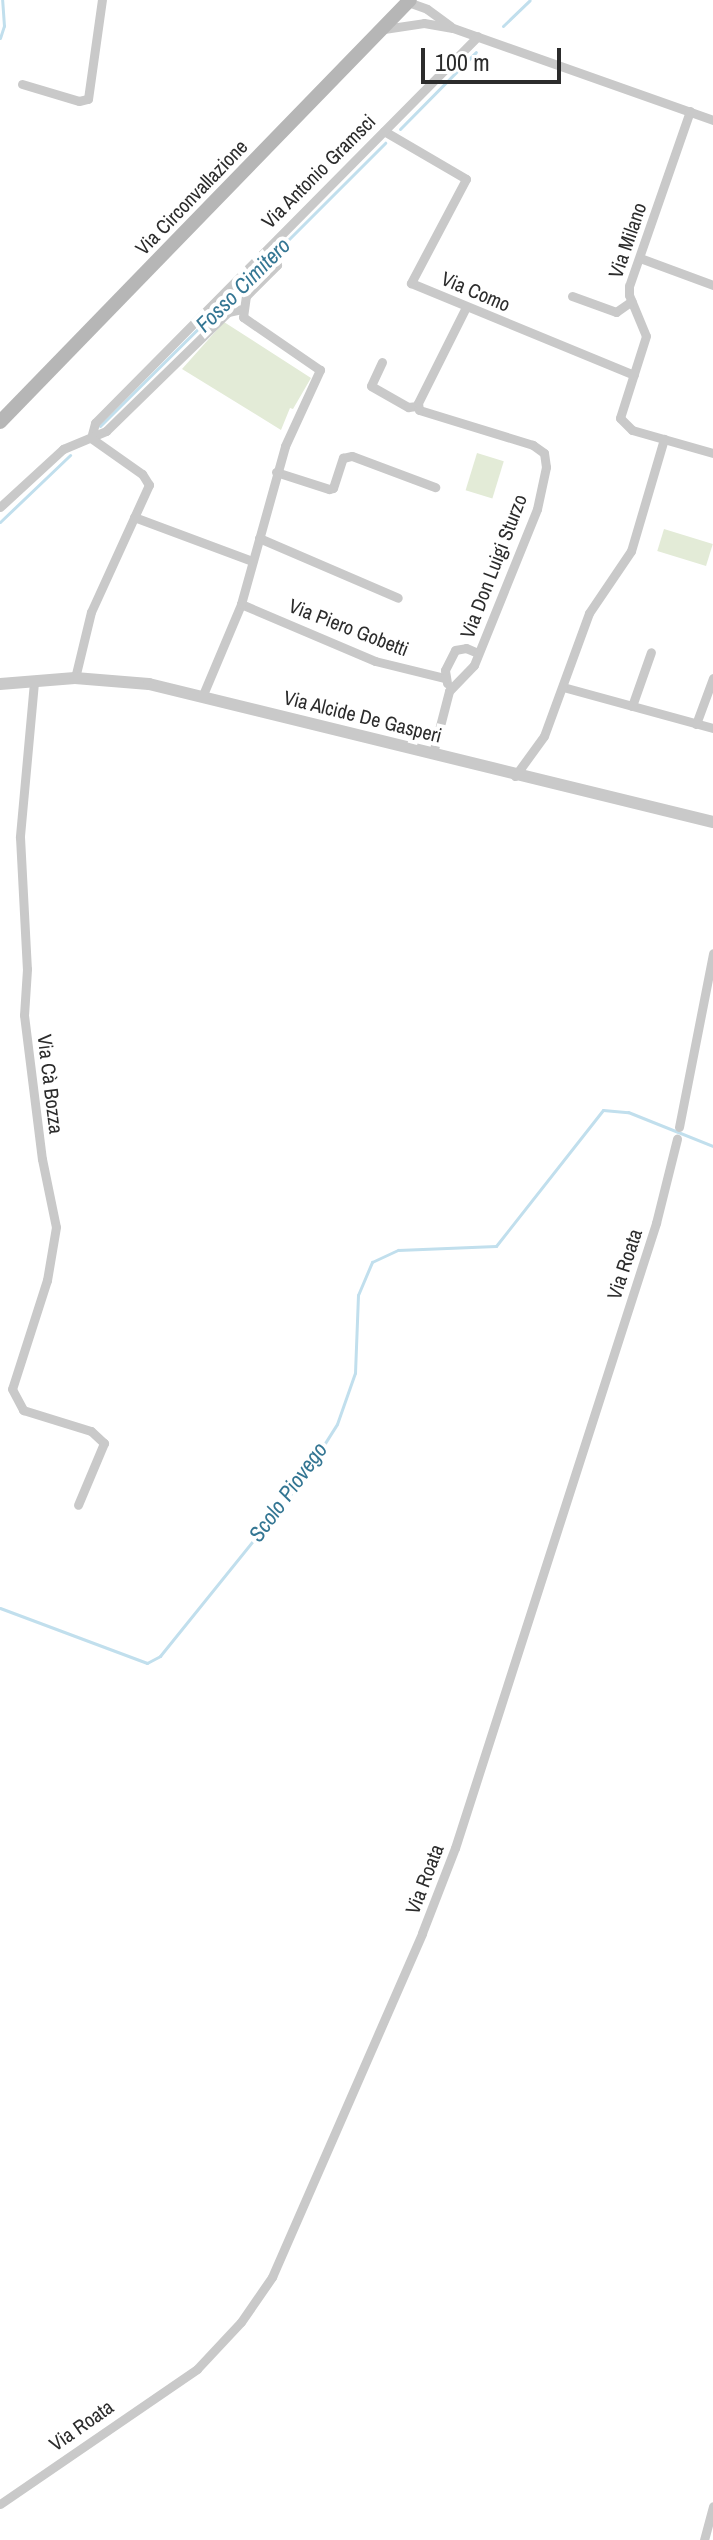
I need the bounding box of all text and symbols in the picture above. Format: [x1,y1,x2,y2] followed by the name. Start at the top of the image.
[425,32,565,82] scale bar
[435,46,490,78] text: 100 m
[256,109,380,233] street label: Via Antonio Gramsci
[130,134,252,260] street label: Via Circonvallazione
[603,199,651,281] street label: Via Milano
[190,232,296,338] water label: Fosso Cimitero
[438,266,514,316] street label: Via Como
[455,491,531,641] street label: Via Don Luigi Sturzo
[286,593,412,661] street label: Via Piero Gobetti
[281,685,445,747] street label: Via Alcide De Gasperi
[33,1033,69,1135] street label: Via Cà Bozza
[601,1226,647,1302] street label: Via Roata
[243,1437,333,1547] water label: Scolo Piovego
[400,1841,448,1917] street label: Via Roata
[44,2394,118,2456] street label: Via Roata

